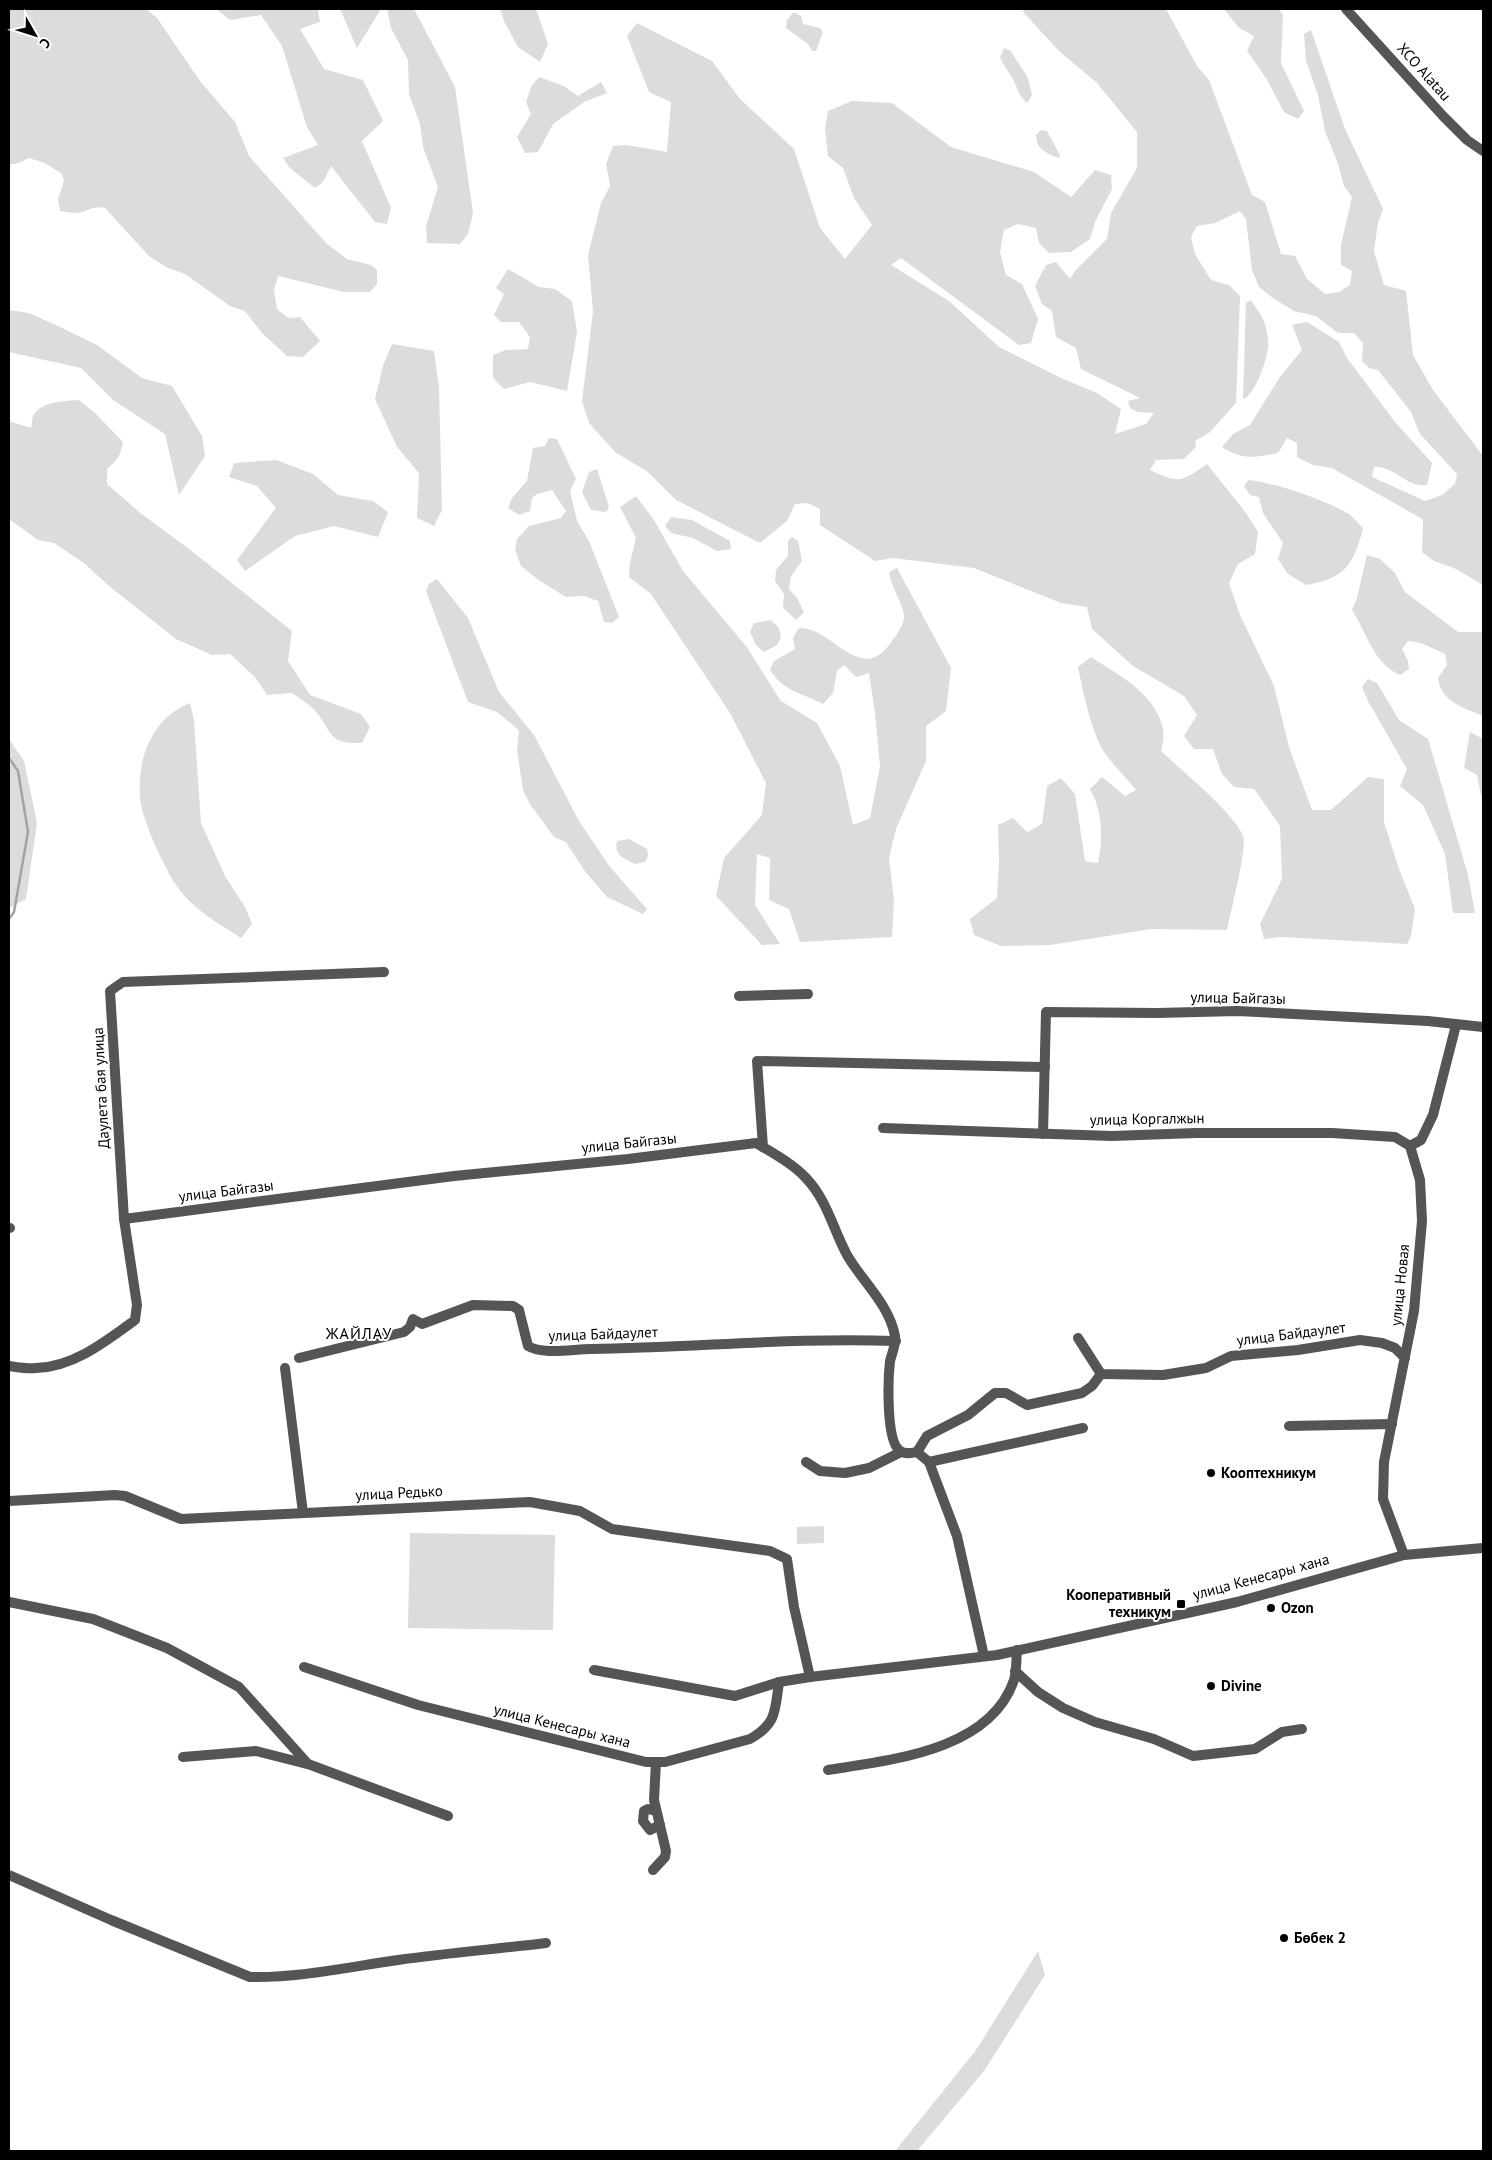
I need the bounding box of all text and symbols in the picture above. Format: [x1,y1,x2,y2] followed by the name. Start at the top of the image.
[10,10,60,60] north arrow
[36,34,55,52] text: С
[1393,39,1455,105] street label: XCO Alatau
[1190,987,1286,1008] street label: улица Байгазы
[88,1027,113,1149] street label: Даулета бая улица
[1089,1108,1205,1129] street label: улица Коргалжын
[580,1128,677,1157] street label: улица Байгазы
[177,1175,275,1206] street label: улица Байгазы
[1386,1243,1413,1327] street label: улица Новая
[1235,1317,1346,1350] street label: улица Байдаулет
[548,1322,658,1345] street label: улица Байдаулет
[325,1323,392,1343] district label: ЖАЙЛАУ
[1221,1463,1316,1482] place label: Кооптехникум
[1205,1467,1217,1479] marker: Кооптехникум
[355,1481,443,1504] street label: улица Редько
[1191,1549,1331,1604] street label: улица Кенесары хана
[1066,1585,1171,1621] place label: Кооперативный техникум
[1175,1598,1187,1610] marker: Кооперативный техникум
[1281,1598,1314,1617] place label: Ozon
[1265,1602,1277,1614] marker: Ozon
[1221,1676,1262,1695] place label: Divine
[1205,1680,1217,1692] marker: Divine
[492,1699,633,1752] street label: улица Кенесары хана
[1294,1928,1346,1947] place label: Бөбек 2
[1278,1932,1290,1944] marker: Бөбек 2

